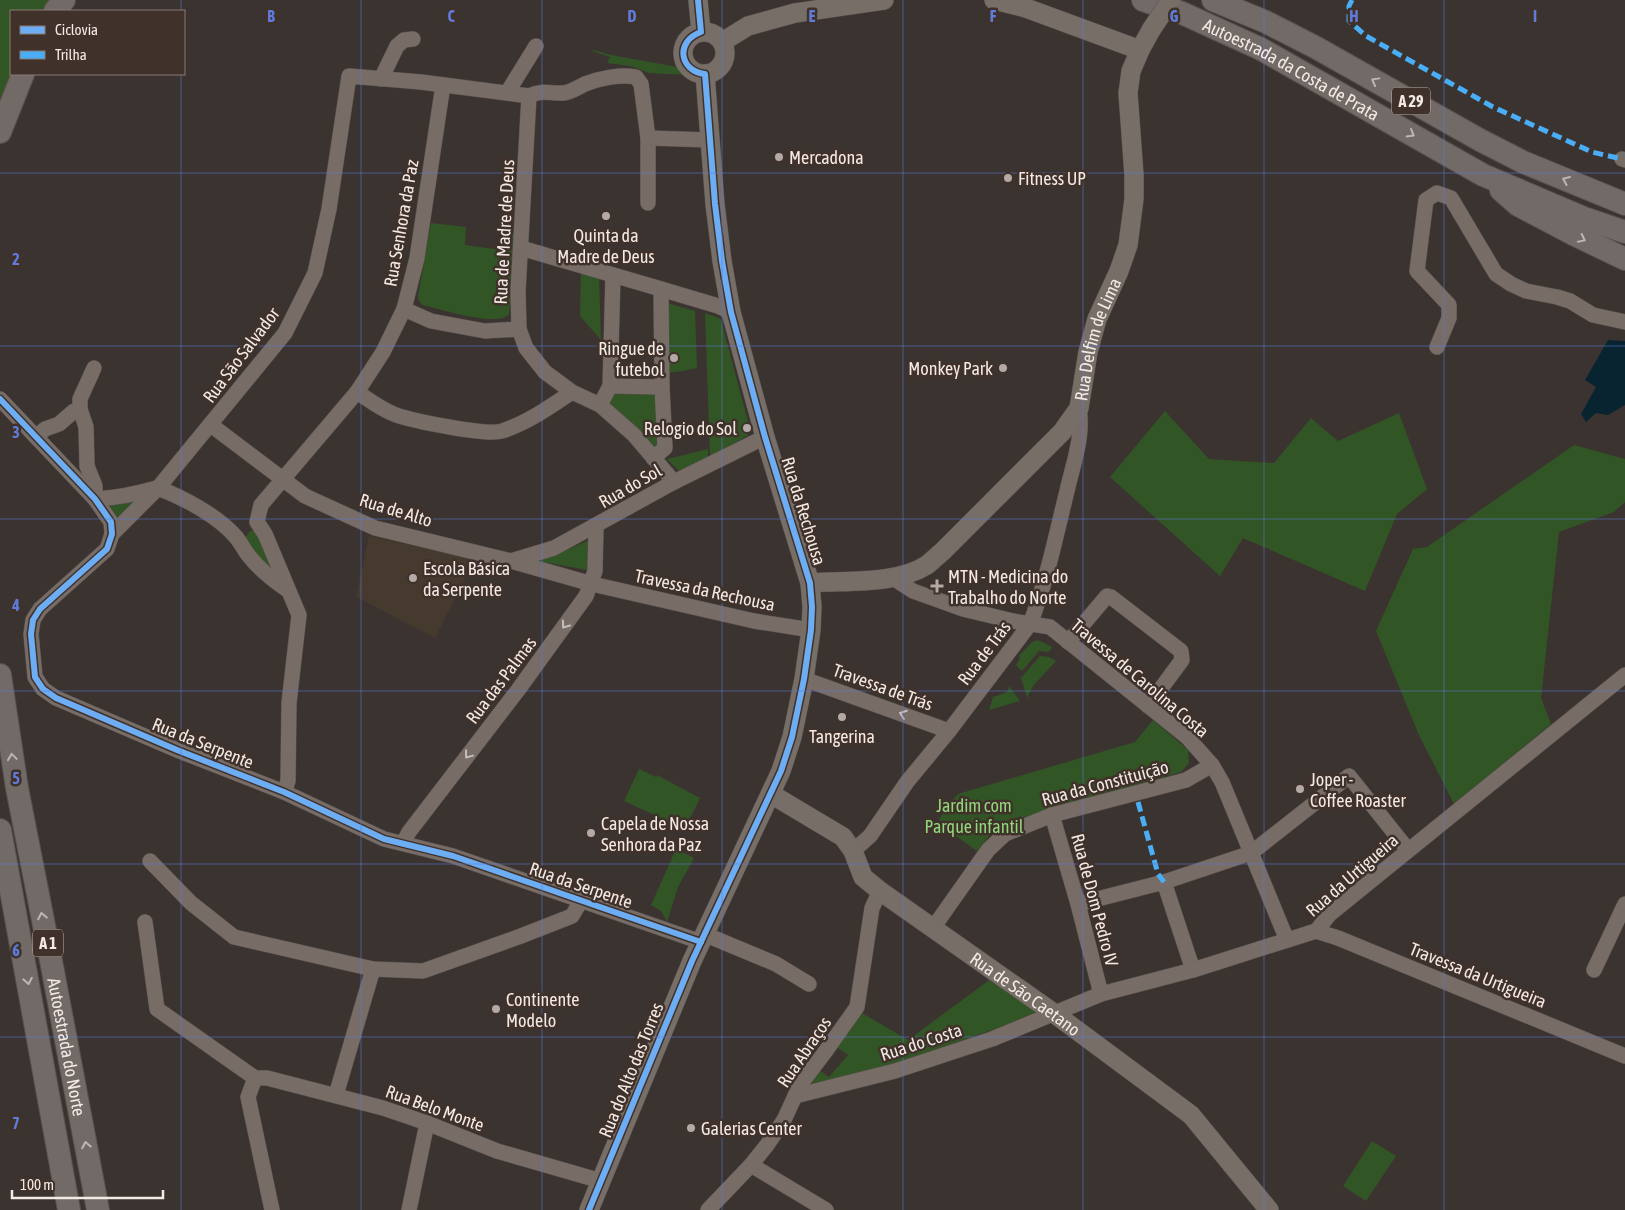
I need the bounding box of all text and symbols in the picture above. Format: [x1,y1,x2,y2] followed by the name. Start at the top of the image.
[267,7,275,25] text: B
[447,7,455,25] text: C
[628,7,637,25] text: D
[809,7,816,25] text: E
[990,7,997,25] text: F
[1170,7,1179,25] text: G
[1349,7,1359,25] text: H
[1533,7,1537,25] text: I
[10,10,185,75] legend
[1200,14,1383,124] street label: Autoestrada da Costa de Prata
[55,21,98,38] text: Ciclovia
[55,46,87,63] text: Trilha
[1371,77,1380,87] one-way arrow
[1392,88,1430,114] road number: A 29
[1405,128,1414,138] one-way arrow
[789,147,864,168] place label: Mercadona
[773,151,785,163] marker: Mercadona
[379,157,423,288] street label: Rua Senhora da Paz
[490,159,518,305] street label: Rua de Madre de Deus
[1018,168,1086,189] place label: Fitness UP
[1002,172,1014,184] marker: Fitness UP
[1562,175,1570,185] one-way arrow
[600,210,612,222] marker: Quinta da Madre de Deus
[557,225,655,267] place label: Quinta da Madre de Deus
[1577,232,1586,243] one-way arrow
[12,250,20,268] text: 2
[1070,274,1125,402] street label: Rua Delfim de Lima
[198,303,284,407] street label: Rua São Salvador
[598,338,664,380] place label: Ringue de futebol
[668,352,680,364] marker: Ringue de futebol
[908,358,993,379] place label: Monkey Park
[997,362,1009,374] marker: Monkey Park
[644,418,737,439] place label: Relogio do Sol
[741,422,753,434] marker: Relogio do Sol
[12,423,20,441] text: 3
[778,454,830,568] street label: Rua da Rechousa
[595,460,665,512] street label: Rua do Sol
[357,489,435,531] street label: Rua de Alto
[423,558,510,600] place label: Escola Básica da Serpente
[633,565,777,615] street label: Travessa da Rechousa
[948,566,1068,608] place label: MTN - Medicina do Trabalho do Norte
[407,572,419,584] marker: Escola Básica da Serpente
[930,579,944,593] marker: MTN - Medicina do Trabalho do Norte
[11,596,20,614] text: 4
[1067,614,1213,742] street label: Travessa de Carolina Costa
[953,617,1015,689] street label: Rua de Trás
[562,619,571,629] one-way arrow
[461,632,541,728] street label: Rua das Palmas
[830,659,936,715] street label: Travessa de Trás
[899,710,908,720] one-way arrow
[836,711,848,723] marker: Tangerina
[149,713,257,773] street label: Rua da Serpente
[809,726,875,747] place label: Tangerina
[465,749,474,759] one-way arrow
[7,753,18,761] one-way arrow
[1039,756,1171,810] street label: Rua da Constituição
[12,769,20,787] text: 5
[1310,769,1406,811] place label: Joper - Coffee Roaster
[1294,783,1306,795] marker: Joper - Coffee Roaster
[924,795,1024,837] park label: Jardim com Parque infantil
[601,813,709,855] place label: Capela de Nossa Senhora da Paz
[585,827,597,839] marker: Capela de Nossa Senhora da Paz
[1302,829,1402,921] street label: Rua da Urtigueira
[1067,831,1123,969] street label: Rua de Dom Pedro IV
[527,858,635,912] street label: Rua da Serpente
[38,912,48,921] one-way arrow
[33,930,63,956] road number: A 1
[1407,938,1549,1012] street label: Travessa da Urtigueira
[12,941,20,959] text: 6
[966,947,1085,1040] street label: Rua de São Caetano
[44,976,91,1118] street label: Autoestrada do Norte
[22,977,32,985] one-way arrow
[506,989,579,1031] place label: Continente Modelo
[594,999,668,1141] street label: Rua do Alto das Torres
[490,1003,502,1015] marker: Continente Modelo
[773,1013,835,1091] street label: Rua Abraços
[878,1019,964,1065] street label: Rua do Costa
[383,1080,487,1136] street label: Rua Belo Monte
[12,1114,20,1132] text: 7
[701,1118,802,1139] place label: Galerias Center
[685,1122,697,1134] marker: Galerias Center
[81,1140,91,1149] one-way arrow
[12,1168,164,1200] scale bar
[20,1176,54,1193] text: 100 m

